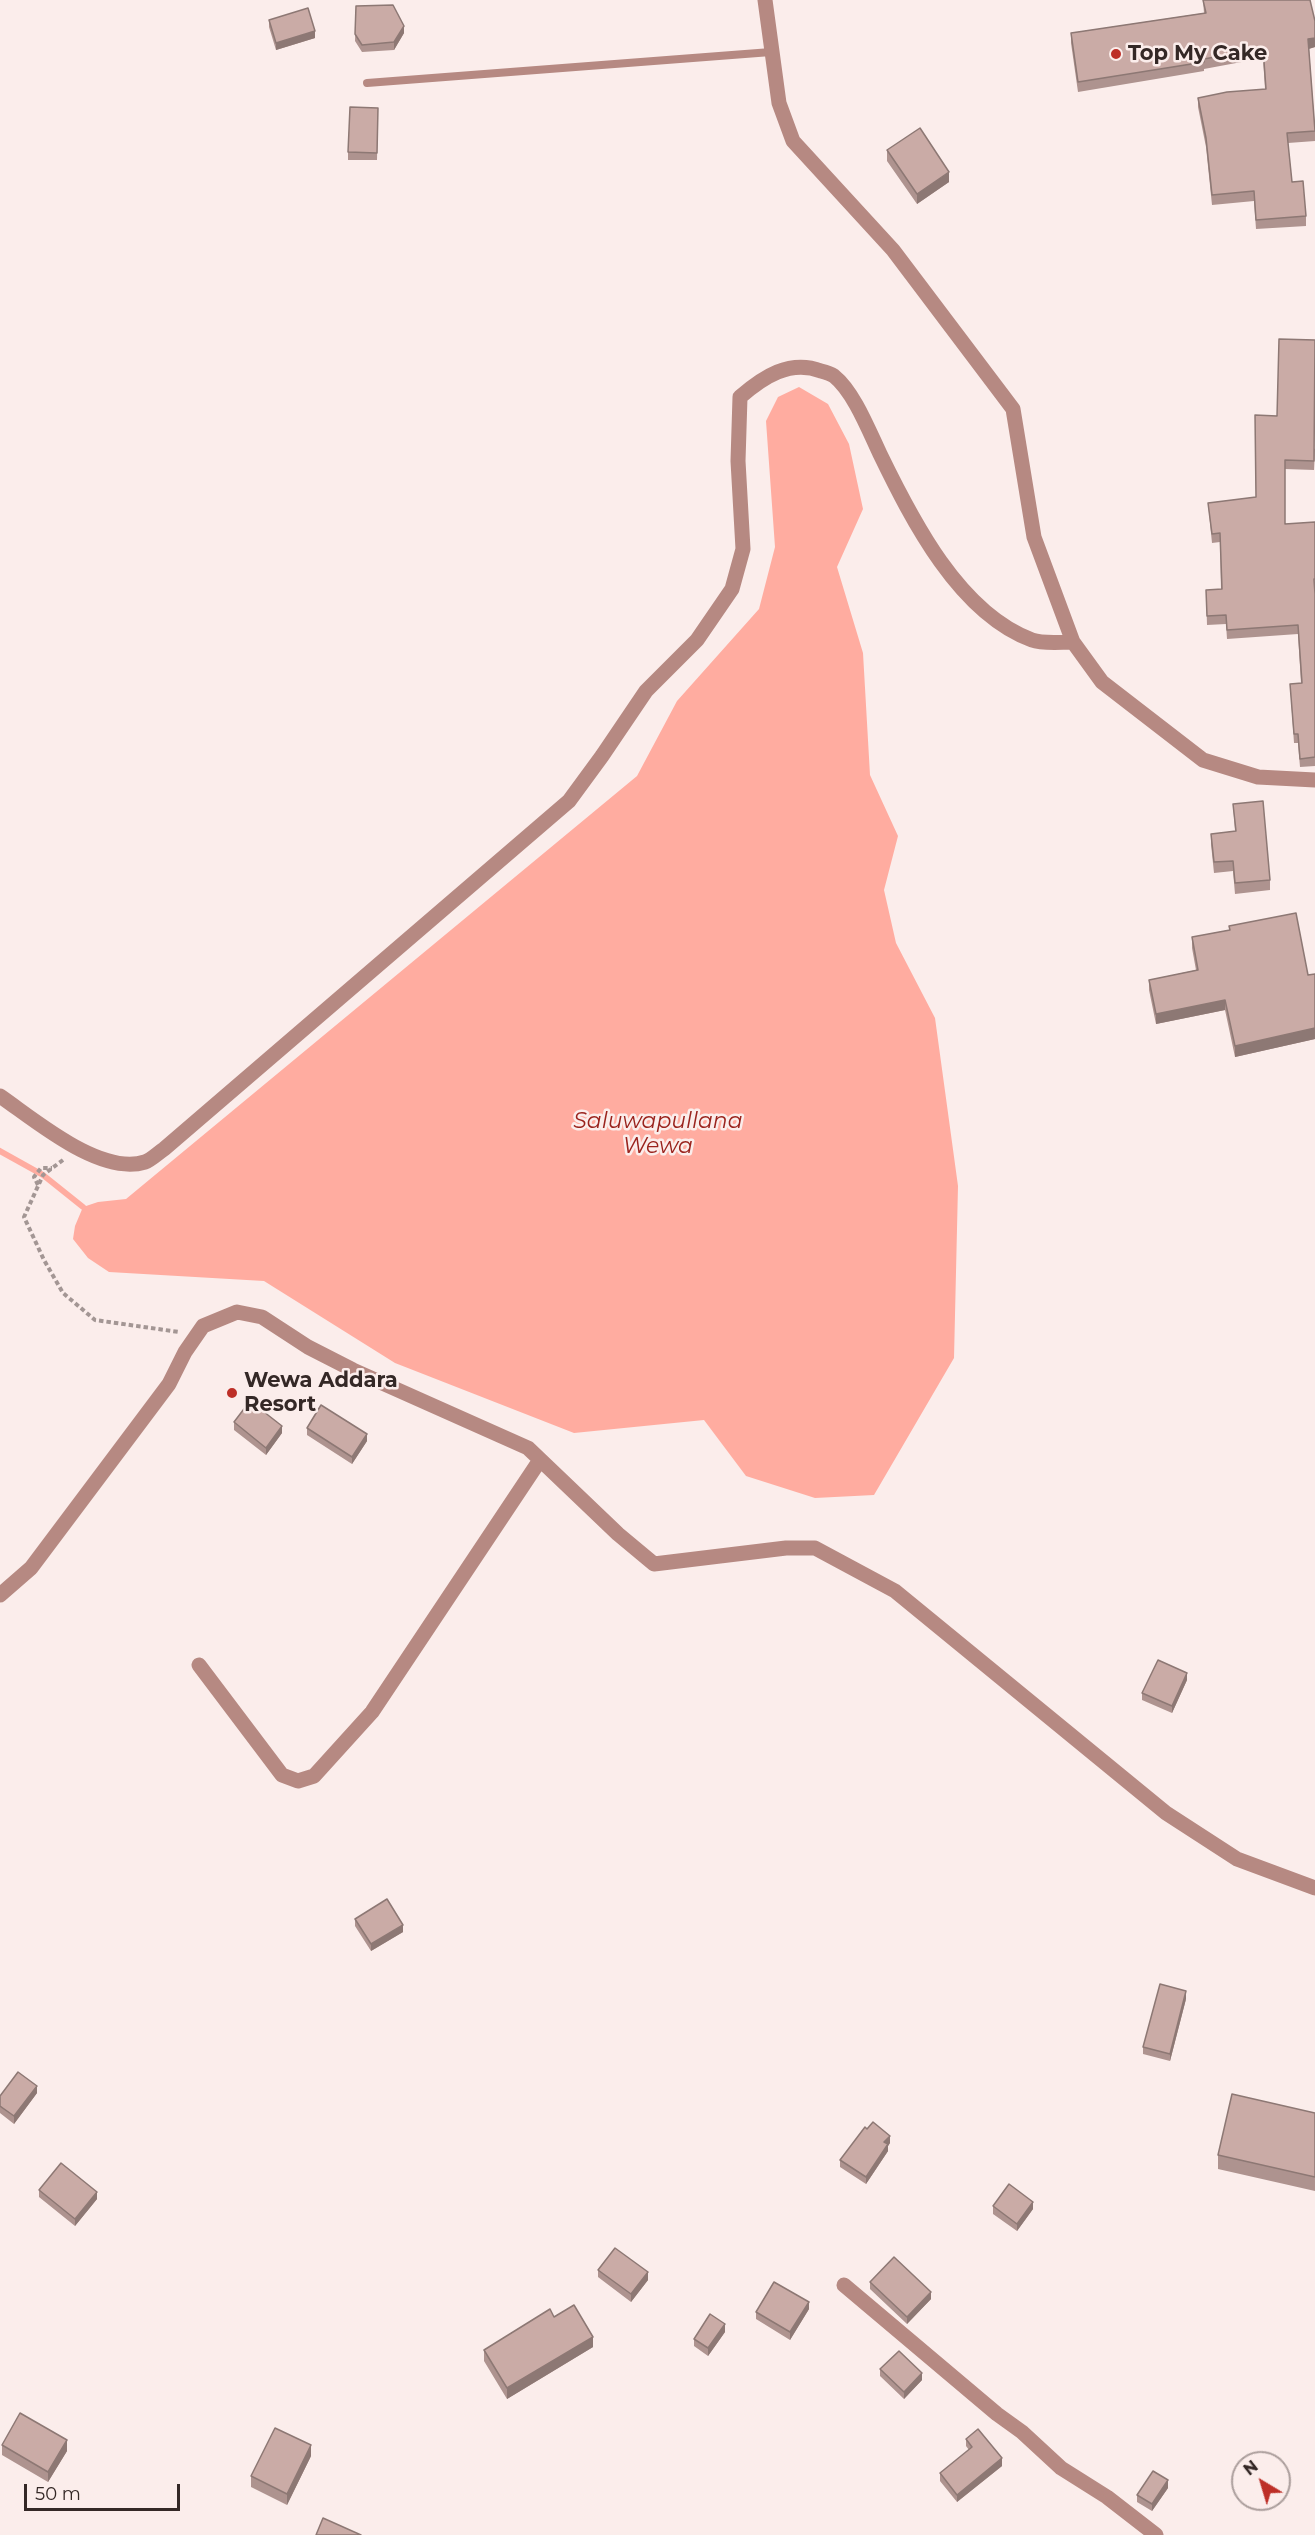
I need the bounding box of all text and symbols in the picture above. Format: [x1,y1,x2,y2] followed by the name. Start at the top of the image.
[1128,41,1267,67] place label: Top My Cake
[1109,47,1123,61] marker: Top My Cake
[573,1109,743,1160] water label: Saluwapullana Wewa
[244,1368,398,1418] place label: Wewa Addara Resort
[225,1386,239,1400] marker: Wewa Addara Resort
[1231,2451,1291,2511] north arrow
[1240,2457,1262,2479] text: N
[27,2472,183,2510] scale bar
[35,2483,81,2505] text: 50 m

